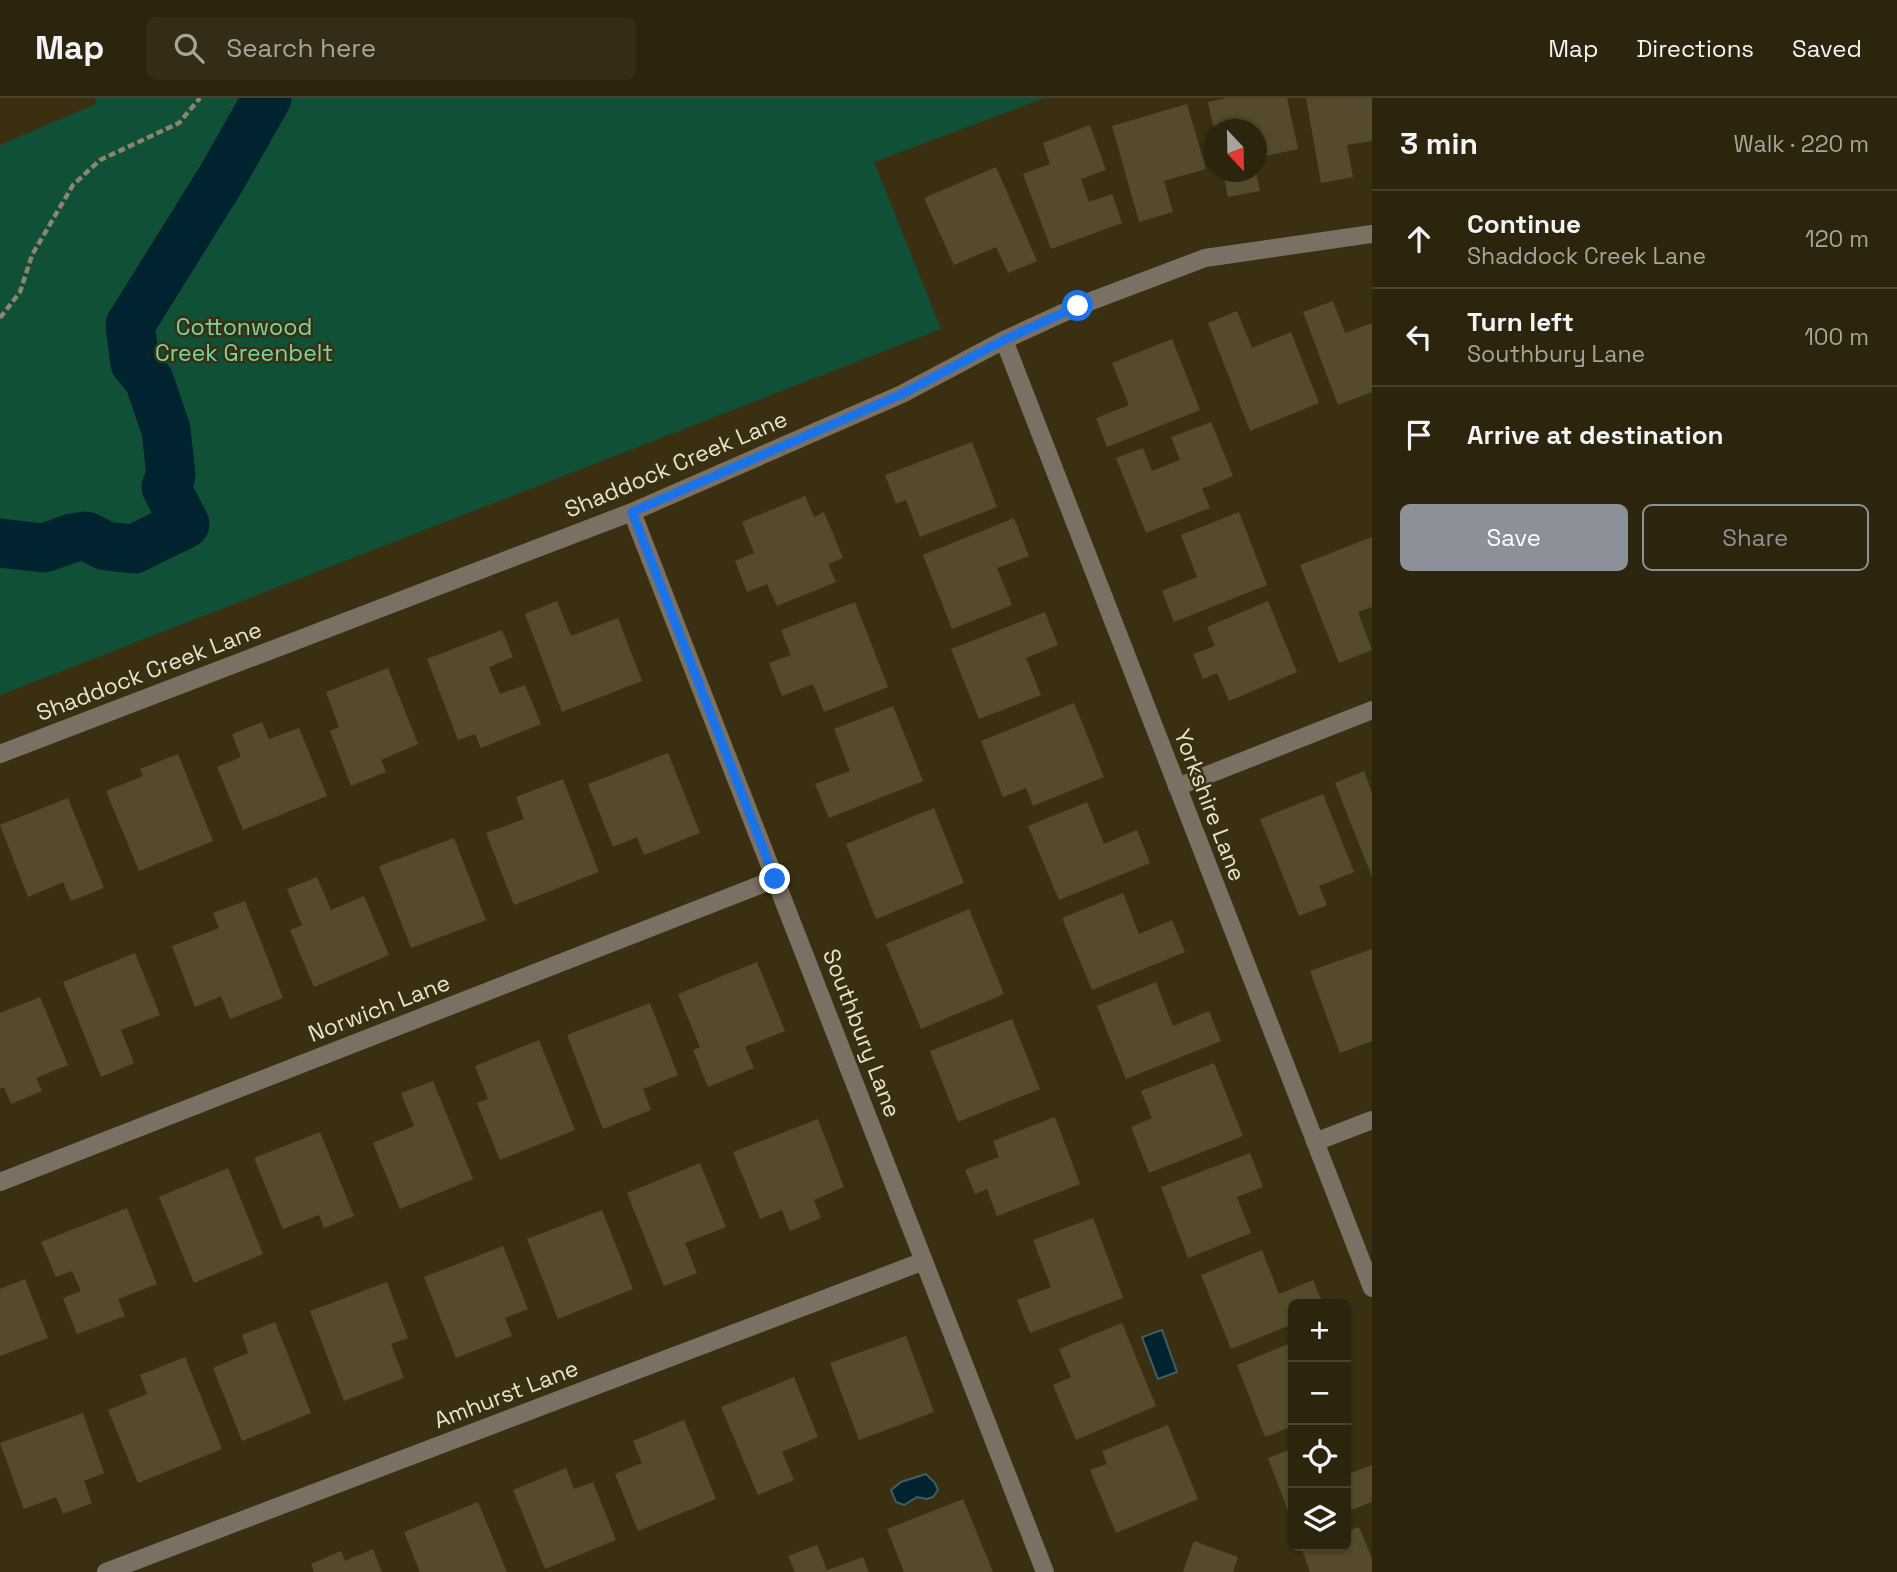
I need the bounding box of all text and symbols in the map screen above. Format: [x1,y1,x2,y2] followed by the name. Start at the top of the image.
[146,17,636,80] search box
[35,27,104,69] text: Map
[170,29,208,67] icon: search
[226,31,376,65] text: Search here
[1548,33,1598,64] text: Map
[1636,33,1754,64] text: Directions
[1792,33,1862,64] text: Saved
[1204,119,1267,182] north arrow
[1400,124,1478,163] text: 3 min
[1734,129,1869,159] text: Walk · 220 m
[1467,207,1581,241] text: Continue
[1400,220,1438,258] icon: ahead
[1805,224,1869,254] text: 120 m
[1467,241,1706,271] text: Shaddock Creek Lane
[1062,290,1093,321] route start
[1467,305,1574,339] text: Turn left
[155,312,333,368] park label: Cottonwood Creek Greenbelt
[1400,318,1438,356] icon: left
[1804,322,1869,352] text: 100 m
[1467,339,1645,369] text: Southbury Lane
[560,403,792,525] street label: Shaddock Creek Lane
[1400,416,1438,454] icon: arrive
[1467,418,1724,452] text: Arrive at destination
[1400,504,1628,571] button: Save
[1642,504,1869,571] button: Share
[32,614,266,728] street label: Shaddock Creek Lane
[1167,725,1253,885] street label: Yorkshire Lane
[759,863,790,894] route end
[816,944,908,1122] street label: Southbury Lane
[304,967,454,1049] street label: Norwich Lane
[1288,1299,1351,1551] map controls
[1288,1299,1351,1362] button: +
[429,1353,583,1435] street label: Amhurst Lane
[1288,1362,1351,1425] button: −
[1288,1425,1351,1488] button: locate
[1288,1488,1351,1551] button: layers

